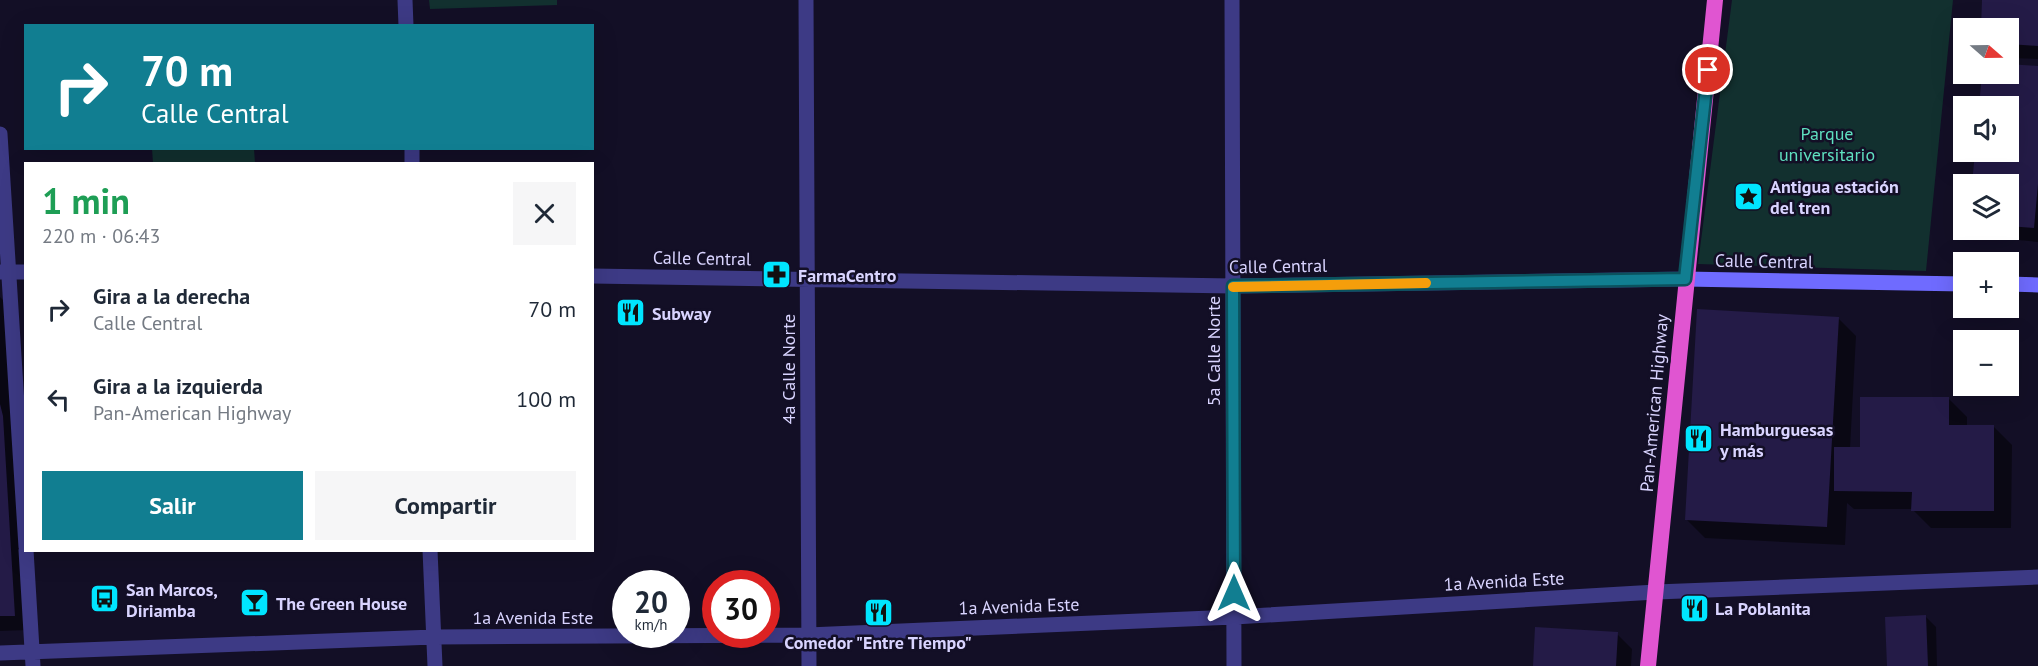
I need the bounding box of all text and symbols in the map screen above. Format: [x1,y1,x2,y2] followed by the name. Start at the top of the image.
[1953,18,2019,84] north arrow
[1953,18,2019,396] map controls
[141,43,233,98] text: 70 m
[1682,44,1733,95] pin
[42,48,120,126] icon: right
[1691,53,1724,86] icon: arrive
[141,96,289,130] text: Calle Central
[1953,96,2019,162] button: sound
[1779,122,1875,166] park label: Parque universitario
[1953,174,2019,240] button: layers
[1770,175,1899,219] place label: Antigua estación del tren
[42,177,130,224] text: 1 min
[1733,180,1765,212] place icon: Antigua estación del tren
[513,182,576,245] button: close
[42,223,160,249] text: 220 m · 06:43
[653,246,752,270] street label: Calle Central
[1715,249,1814,273] street label: Calle Central
[1953,252,2019,318] button: +
[1229,254,1328,278] street label: Calle Central
[761,259,793,291] pharmacy icon: FarmaCentro
[798,264,897,287] place label: FarmaCentro
[93,282,250,310] text: Gira a la derecha
[42,293,75,326] icon: right
[528,295,576,323] text: 70 m
[1202,296,1225,406] street label: 5a Calle Norte
[615,297,647,329] restaurant icon: Subway
[652,302,712,325] place label: Subway
[93,310,202,336] text: Calle Central
[1635,312,1673,493] street label: Pan-American Highway
[777,314,800,424] street label: 4a Calle Norte
[1953,330,2019,396] button: −
[93,372,263,400] text: Gira a la izquierda
[42,383,75,416] icon: left
[516,385,576,413] text: 100 m
[93,400,291,426] text: Pan-American Highway
[1719,418,1834,462] place label: Hamburguesas y más
[1683,423,1715,455] restaurant icon: Hamburguesas y más
[42,471,303,540] button: Salir
[315,471,576,540] button: Compartir
[1202,561,1266,625] position arrow
[1443,566,1565,596] street label: 1a Avenida Este
[702,570,780,648] speed limit sign: 30
[126,578,218,622] place label: San Marcos, Diriamba
[634,582,668,621] text: 20
[89,583,121,615] bus stop icon: San Marcos, Diriamba
[239,587,271,619] bar icon: The Green House
[276,592,407,615] place label: The Green House
[958,592,1080,620] street label: 1a Avenida Este
[1678,592,1710,624] restaurant icon: La Poblanita
[862,597,894,629] restaurant icon: Comedor "Entre Tiempo"
[1715,597,1811,620] place label: La Poblanita
[473,606,593,629] street label: 1a Avenida Este
[635,615,667,634] text: km/h
[784,631,972,654] place label: Comedor "Entre Tiempo"

